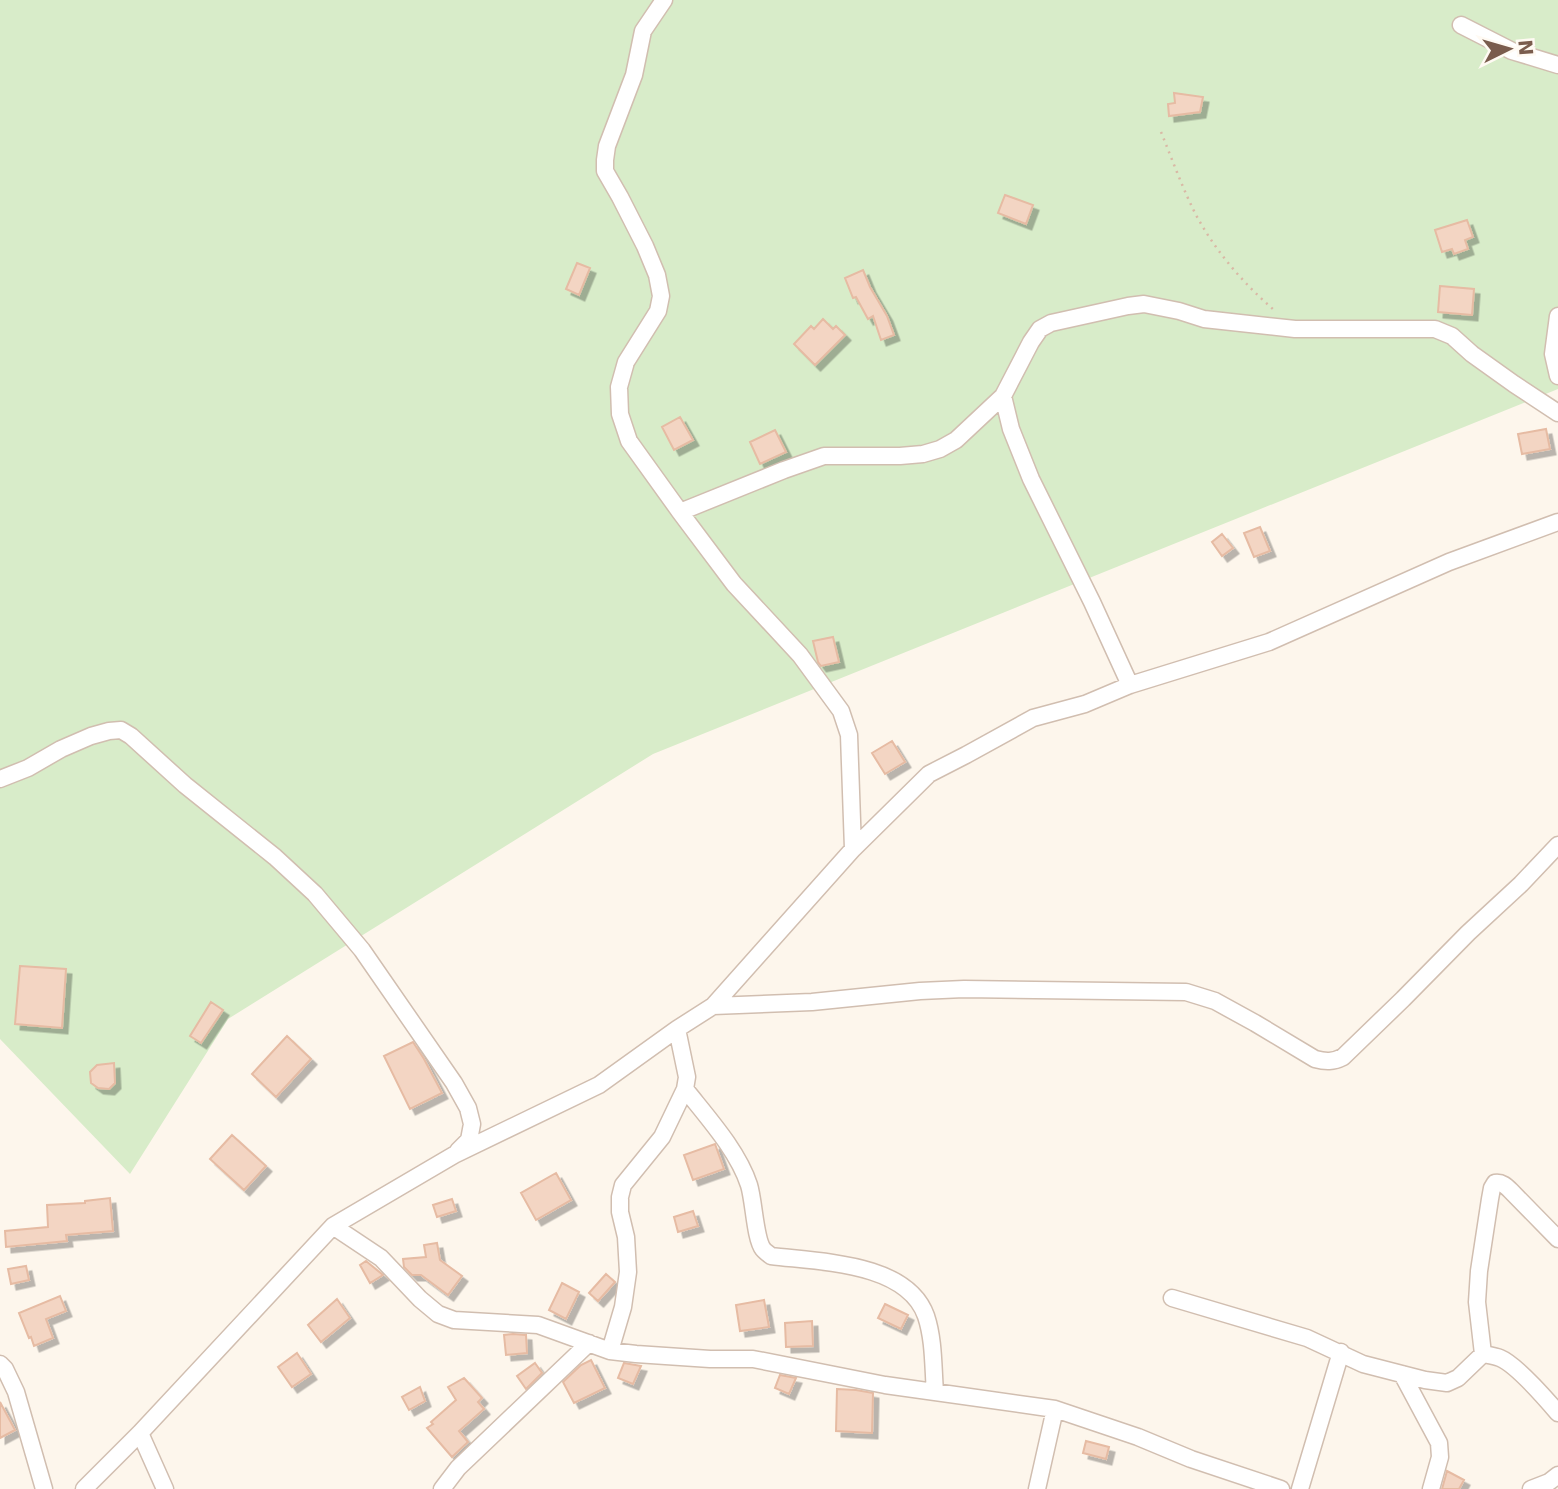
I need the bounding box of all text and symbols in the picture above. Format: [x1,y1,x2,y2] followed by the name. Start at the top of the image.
[1474,14,1544,84] north arrow
[1514,39,1538,56] text: N

